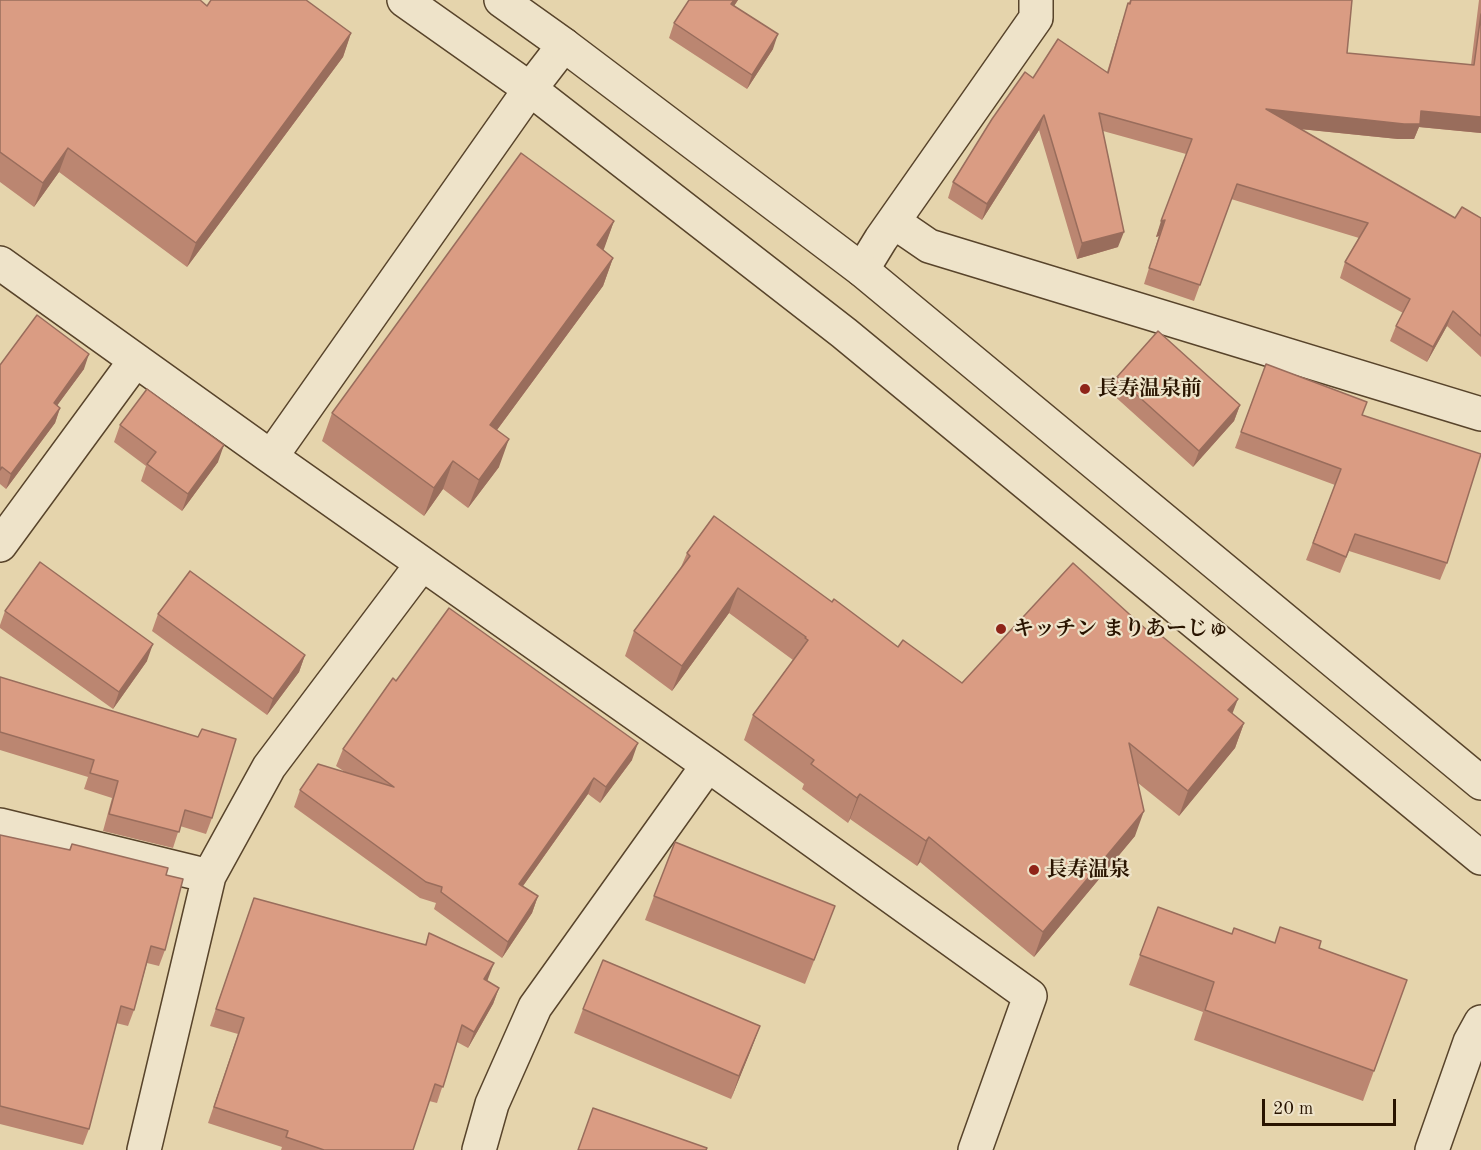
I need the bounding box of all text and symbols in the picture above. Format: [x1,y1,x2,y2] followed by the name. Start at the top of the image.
[1097,376,1202,402] place label: 長寿温泉前
[1078,382,1092,396] marker: 長寿温泉前
[1013,616,1229,642] place label: キッチン まりあーじゅ
[994,622,1008,636] marker: キッチン まりあーじゅ
[1046,857,1130,883] place label: 長寿温泉
[1027,863,1041,877] marker: 長寿温泉
[1265,1087,1398,1125] scale bar
[1273,1100,1313,1118] text: 20 m

